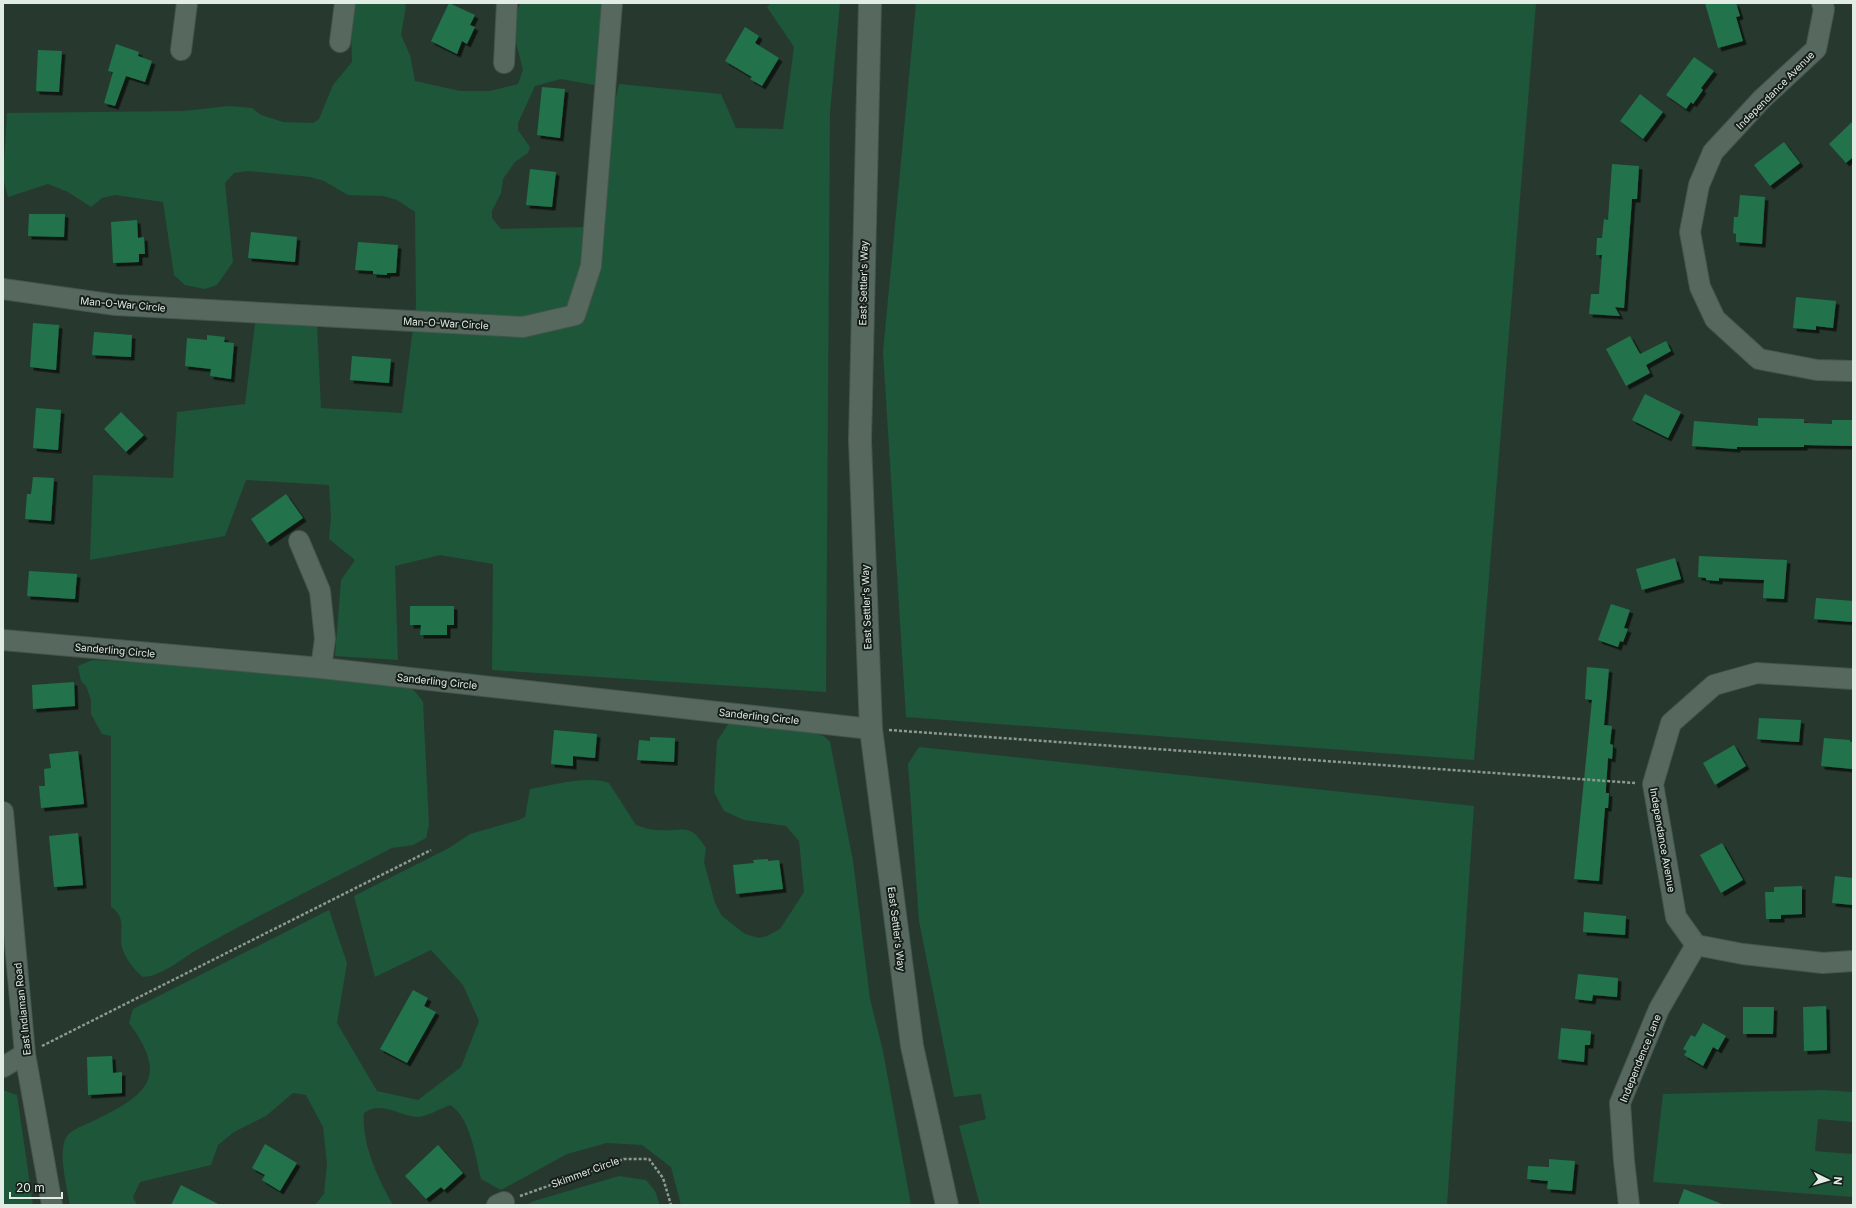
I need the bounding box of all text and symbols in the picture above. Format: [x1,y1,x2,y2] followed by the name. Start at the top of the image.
[1733,48,1817,132] street label: Independance Avenue
[856,240,870,326] street label: East Settler's Way
[80,294,166,314] street label: Man-O-War Circle
[403,315,489,331] street label: Man-O-War Circle
[859,564,873,650] street label: East Settler's Way
[74,641,156,660] street label: Sanderling Circle
[396,671,478,691] street label: Sanderling Circle
[718,706,800,726] street label: Sanderling Circle
[1648,787,1678,893] street label: Independance Avenue
[886,886,908,972] street label: East Settler's Way
[11,962,33,1056] street label: East Indiaman Road
[1617,1012,1663,1104] street label: Independence Lane
[549,1154,621,1190] street label: Skimmer Circle
[1808,1160,1848,1200] north arrow
[10,1174,62,1200] scale bar
[1831,1176,1845,1186] text: N
[16,1180,45,1195] text: 20 m

